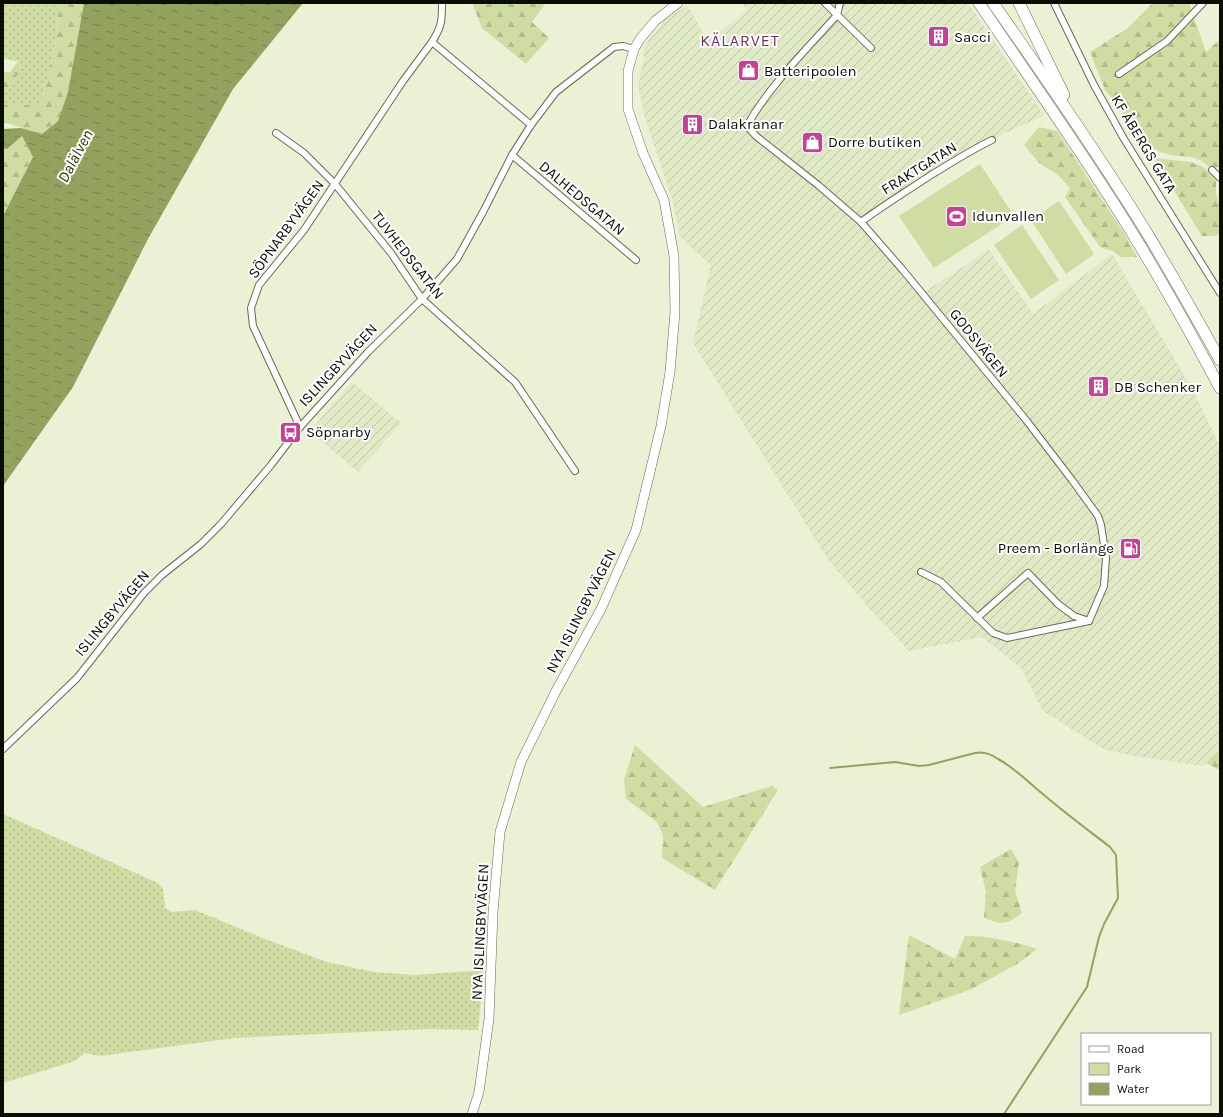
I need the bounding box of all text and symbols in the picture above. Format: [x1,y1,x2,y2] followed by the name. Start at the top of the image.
[926,24,952,50] building icon: Sacci
[954,28,991,46] place label: Sacci
[700,31,780,50] district label: KÄLARVET
[736,58,762,84] shop icon: Batteripoolen
[764,62,857,80] place label: Batteripoolen
[1108,92,1181,197] street label: KF ÅBERGS GATA
[679,111,705,137] building icon: Dalakranar
[708,115,784,133] place label: Dalakranar
[53,126,97,186] water label: Dalälven
[800,129,826,155] shop icon: Dorre butiken
[828,133,922,151] place label: Dorre butiken
[878,138,960,198] street label: FRAKTGATAN
[535,157,629,239] street label: DALHEDSGATAN
[244,176,328,282] street label: SÖPNARBYVÄGEN
[944,203,970,229] sports icon: Idunvallen
[368,207,448,303] street label: TUVHEDSGATAN
[972,207,1044,225] place label: Idunvallen
[946,305,1012,381] street label: GODSVÄGEN
[295,320,381,410] street label: ISLINGBYVÄGEN
[1085,374,1111,400] building icon: DB Schenker
[1114,378,1202,396] place label: DB Schenker
[278,419,304,445] bus stop icon: Söpnarby
[306,423,371,441] place label: Söpnarby
[1117,535,1143,561] fuel station icon: Preem - Borlänge
[998,539,1114,557] place label: Preem - Borlänge
[542,546,620,676] street label: NYA ISLINGBYVÄGEN
[71,566,153,660] street label: ISLINGBYVÄGEN
[467,863,493,1001] street label: NYA ISLINGBYVÄGEN
[1081,1033,1211,1105] legend
[1117,1042,1145,1056] text: Road
[1117,1062,1142,1076] text: Park
[1117,1082,1150,1096] text: Water

